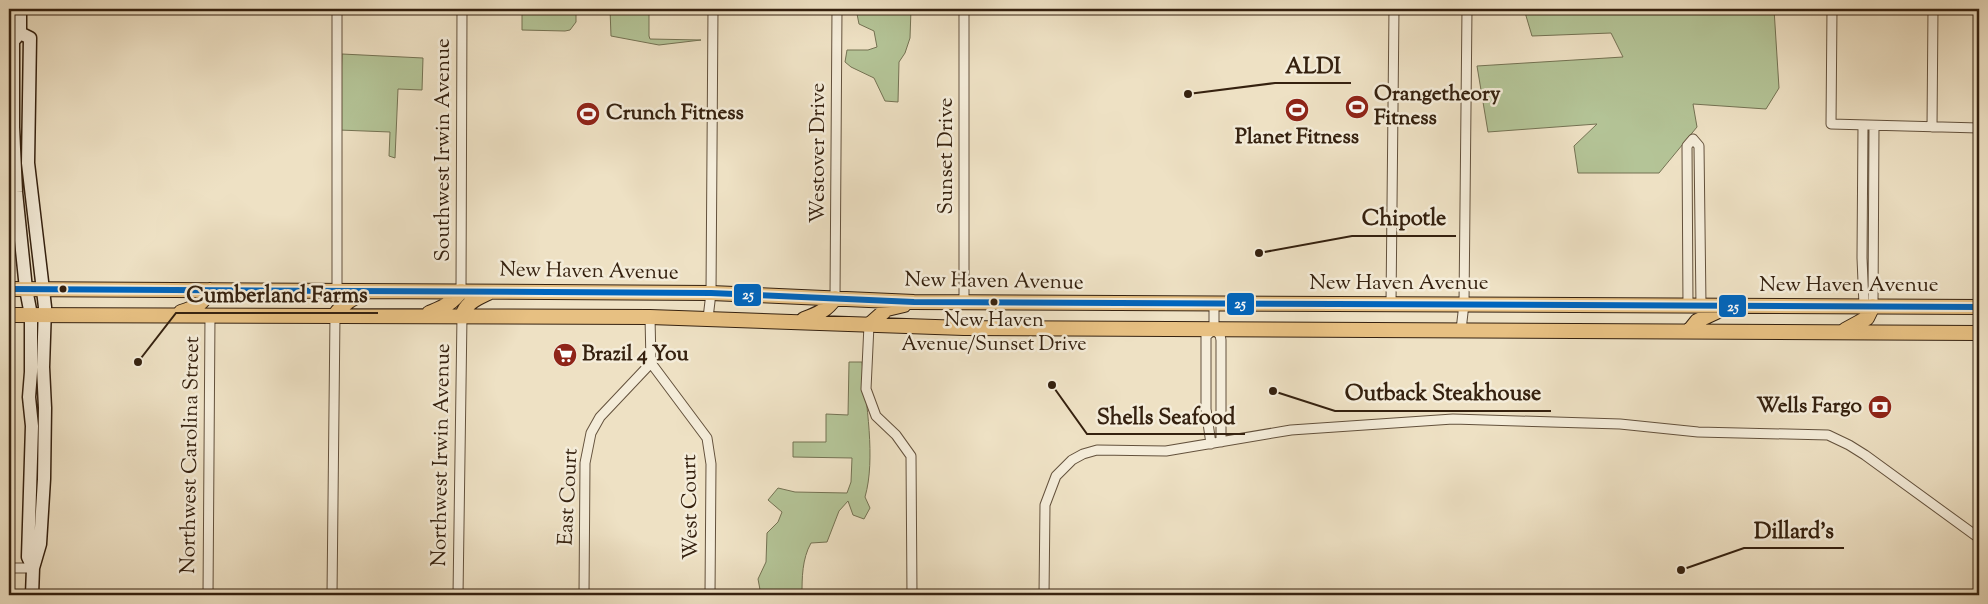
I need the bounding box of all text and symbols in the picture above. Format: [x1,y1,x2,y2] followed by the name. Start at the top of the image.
[429,38,459,262] street label: Southwest Irwin Avenue
[1275,46,1351,83] callout: ALDI
[1285,52,1342,84] text: ALDI
[1374,80,1501,134] place label: Orangetheory Fitness
[804,83,834,223] street label: Westover Drive
[1344,94,1370,120] sports icon: Orangetheory Fitness
[932,97,962,215] street label: Sunset Drive
[1284,97,1310,123] sports icon: Planet Fitness
[606,99,744,129] place label: Crunch Fitness
[575,101,601,127] sports icon: Crunch Fitness
[1235,123,1359,153] place label: Planet Fitness
[1352,199,1456,236] callout: Chipotle
[1362,204,1446,236] text: Chipotle
[499,255,679,289] street label: New Haven Avenue
[904,265,1084,299] street label: New Haven Avenue
[1309,269,1489,299] street label: New Haven Avenue
[1759,271,1939,301] street label: New Haven Avenue
[176,276,378,313] callout: Cumberland Farms
[186,281,368,313] text: Cumberland Farms
[733,283,762,307] line badge: 25
[58,284,68,294] unlabelled marker
[742,286,754,306] text: 25
[1226,292,1255,316] line badge: 25
[1718,294,1747,318] line badge: 25
[1234,295,1246,315] text: 25
[989,297,999,307] marker: New Haven Avenue/Sunset Drive
[1727,298,1739,318] text: 25
[901,307,1087,360] place label: New Haven Avenue/Sunset Drive
[174,336,208,574] street label: Northwest Carolina Street
[582,340,689,370] place label: Brazil 4 You
[552,342,578,368] supermarket icon: Brazil 4 You
[425,343,459,567] street label: Northwest Irwin Avenue
[1335,374,1551,411] callout: Outback Steakhouse
[1345,379,1541,411] text: Outback Steakhouse
[1756,392,1863,422] place label: Wells Fargo
[1867,394,1893,420] bank icon: Wells Fargo
[1087,397,1245,434] callout: Shells Seafood
[1097,403,1236,435] text: Shells Seafood
[551,448,587,546] street label: East Court
[675,454,707,560] street label: West Court
[1744,511,1844,548] callout: Dillard's
[1754,517,1834,549] text: Dillard's

